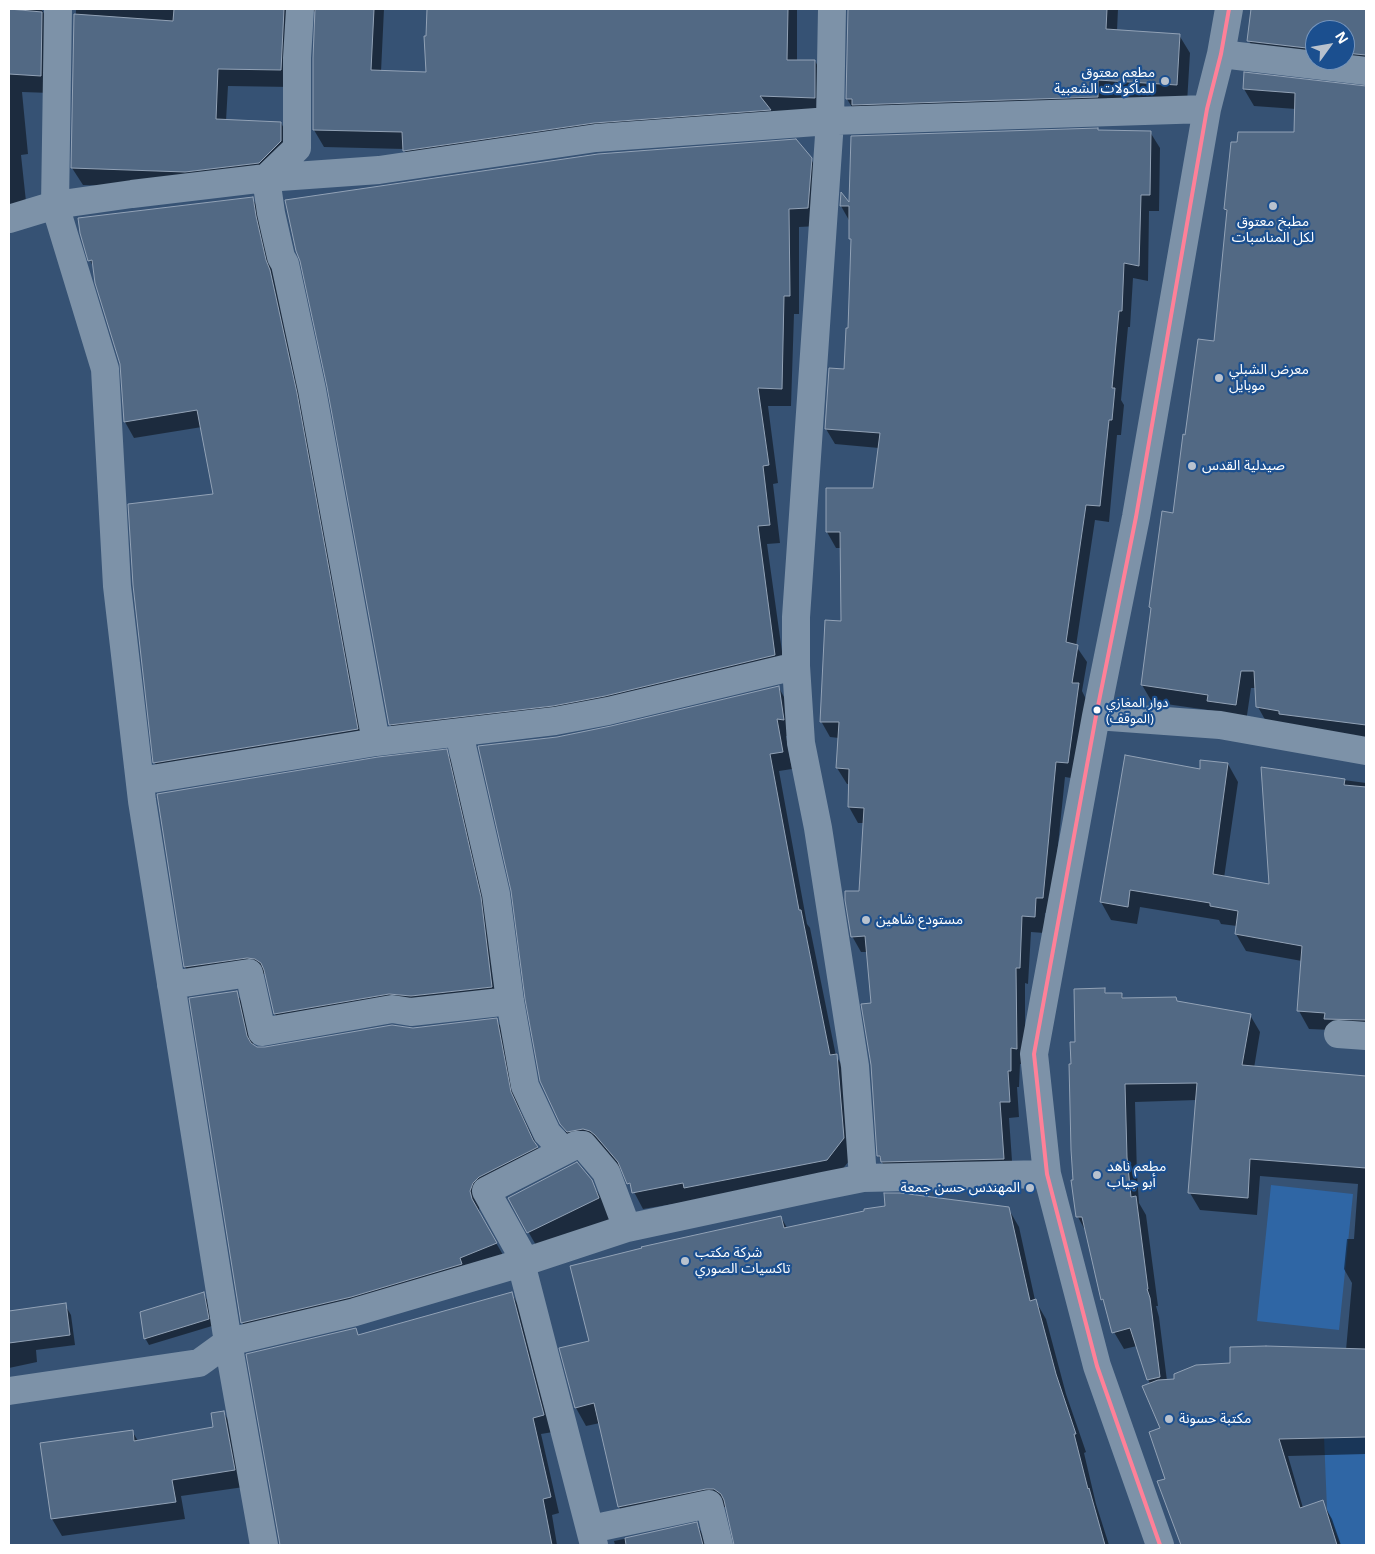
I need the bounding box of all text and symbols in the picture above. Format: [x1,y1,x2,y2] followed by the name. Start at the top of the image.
[1305,20,1355,70] north arrow
[1331,27,1353,47] text: N
[1054,65,1155,98] place label: مطعم معتوق للمأكولات الشعبية
[1159,75,1171,87] marker: مطعم معتوق للمأكولات الشعبية
[1267,200,1279,212] marker: مطبخ معتوق لكل المناسبات
[1232,214,1314,246] place label: مطبخ معتوق لكل المناسبات
[1229,362,1309,394] place label: معرض الشبلي موبايل
[1213,372,1225,384] marker: معرض الشبلي موبايل
[1202,458,1285,474] place label: صيدلية القدس
[1186,460,1198,472] marker: صيدلية القدس
[1106,695,1168,726] place label: دوار المغازي (الموقف)
[1092,705,1102,715] marker: دوار المغازي (الموقف)
[876,912,963,928] place label: مستودع شاهين
[860,914,872,926] marker: مستودع شاهين
[1107,1159,1166,1192] place label: مطعم ناهد أبو جياب
[1091,1169,1103,1181] marker: مطعم ناهد أبو جياب
[901,1180,1020,1196] place label: المهندس حسن جمعة
[1024,1182,1036,1194] marker: المهندس حسن جمعة
[695,1245,790,1278] place label: شركة مكتب تاكسيات الصوري
[679,1255,691,1267] marker: شركة مكتب تاكسيات الصوري
[1179,1411,1251,1427] place label: مكتبة حسونة
[1163,1413,1175,1425] marker: مكتبة حسونة

